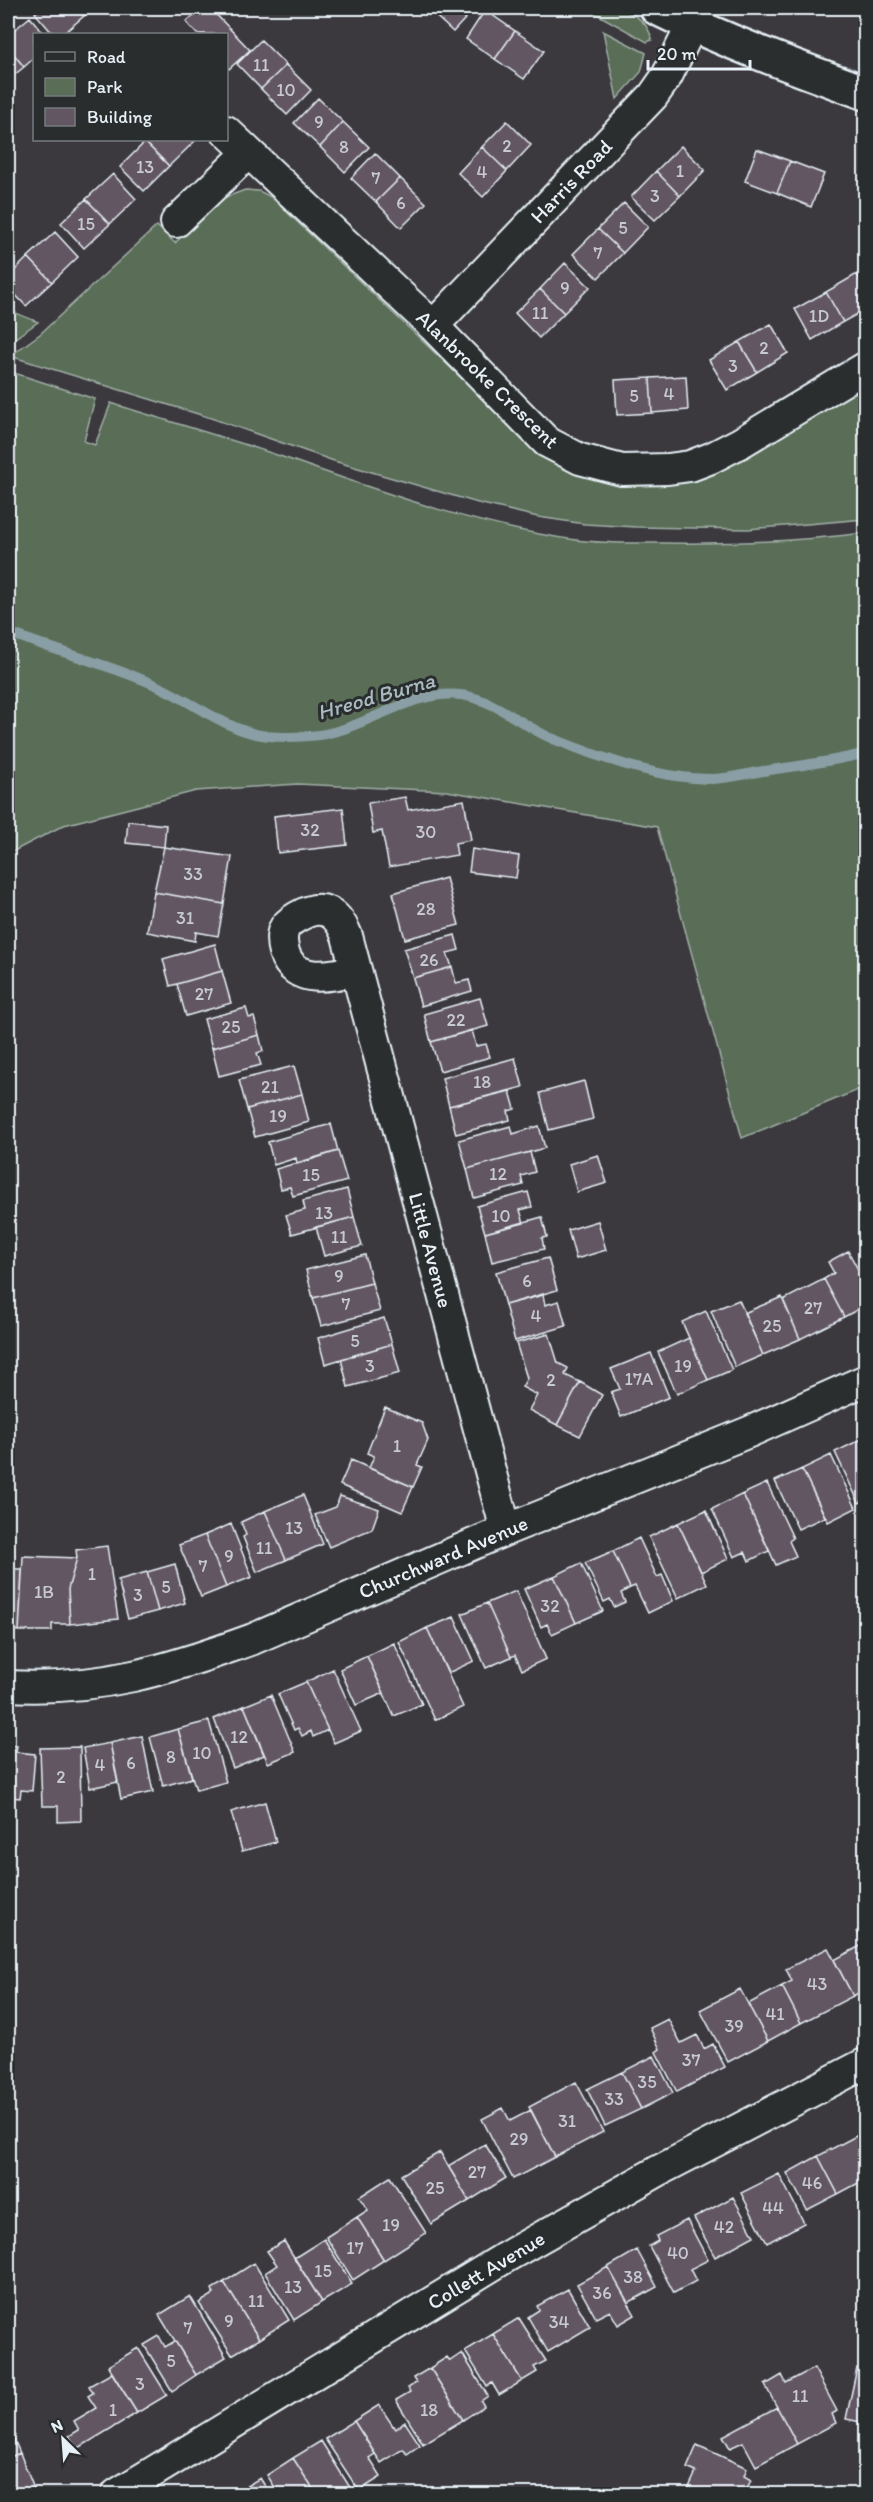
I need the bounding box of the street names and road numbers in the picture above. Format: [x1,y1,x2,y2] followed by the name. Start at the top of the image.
[525,133,617,228] street label: Harris Road
[412,305,564,453] street label: Alanbrooke Crescent
[404,1190,458,1310] street label: Little Avenue
[355,1510,531,1604] street label: Churchward Avenue
[423,2225,549,2315] street label: Collett Avenue

